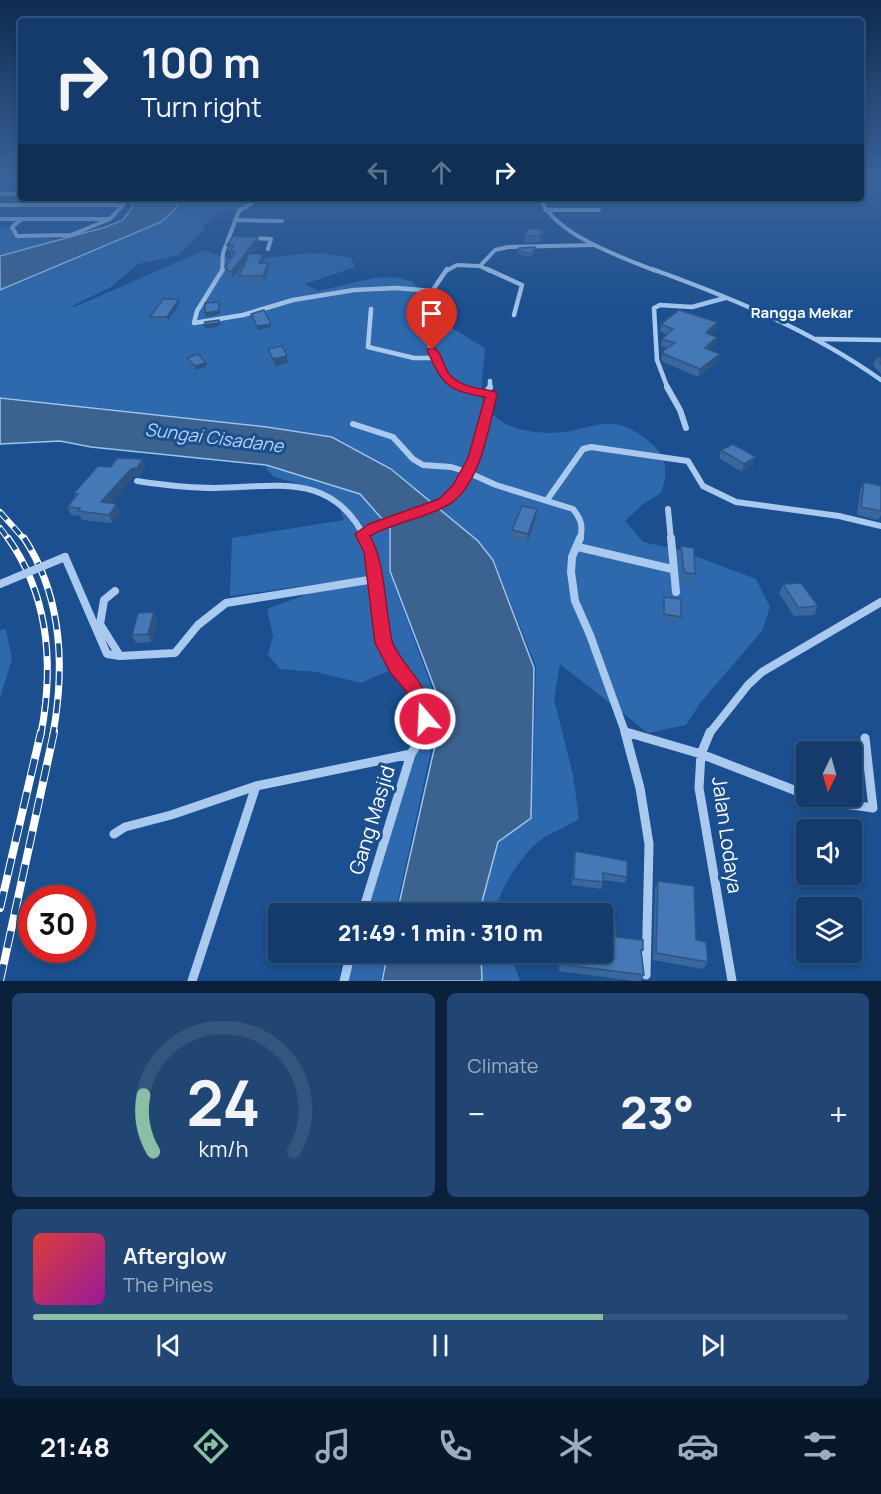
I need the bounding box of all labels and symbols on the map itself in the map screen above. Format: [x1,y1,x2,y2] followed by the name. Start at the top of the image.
[406,288,457,350] pin
[751,302,853,323] district label: Rangga Mekar
[144,417,286,458] water label: Sungai Cisadane
[393,687,457,751] position arrow
[796,741,862,807] north arrow
[342,762,401,878] street label: Gang Masjid
[706,775,749,895] street label: Jalan Lodaya
[18,885,96,963] speed limit sign: 30

